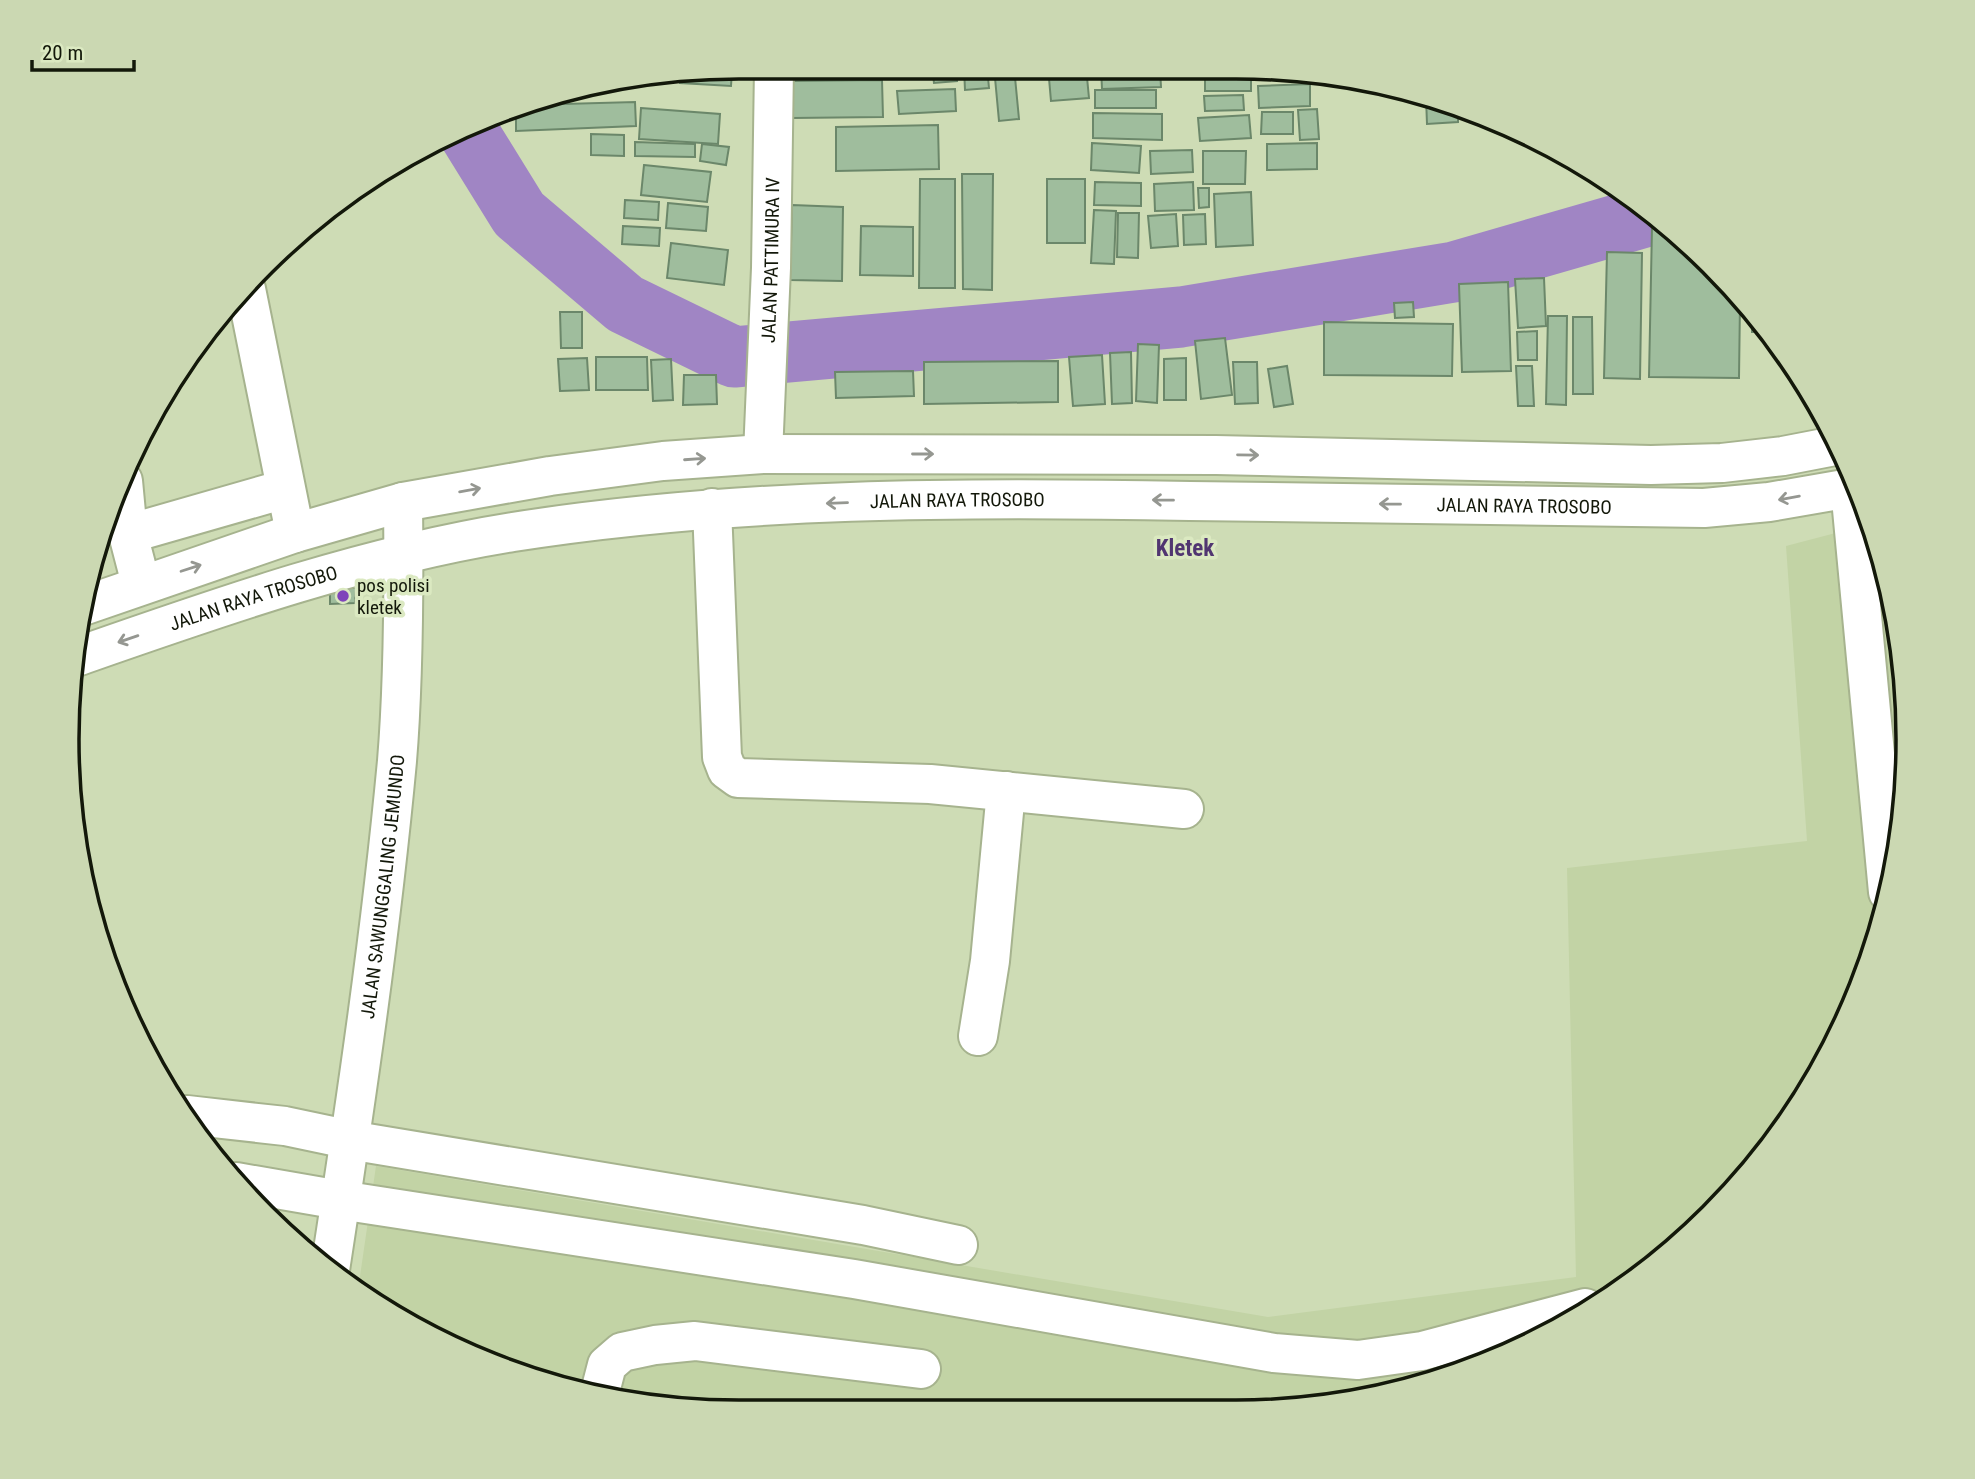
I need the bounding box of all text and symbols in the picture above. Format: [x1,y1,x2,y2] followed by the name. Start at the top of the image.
[32,28,133,72] scale bar
[42,41,83,65] text: 20 m
[756,177,784,344] street label: JALAN PATTIMURA IV
[911,448,934,461] one-way arrow
[1236,449,1259,462] one-way arrow
[684,452,706,465] one-way arrow
[458,483,481,496] one-way arrow
[869,488,1045,513] street label: JALAN RAYA TROSOBO
[1778,492,1801,505] one-way arrow
[1152,493,1175,507] one-way arrow
[1437,493,1612,518] street label: JALAN RAYA TROSOBO
[826,496,849,509] one-way arrow
[1379,497,1402,510] one-way arrow
[1156,535,1215,562] district label: Kletek
[166,561,340,635] street label: JALAN RAYA TROSOBO
[179,561,201,573] one-way arrow
[357,574,430,619] place label: pos polisi kletek
[335,588,351,604] marker: pos polisi kletek
[117,634,139,646] one-way arrow
[356,754,409,1020] street label: JALAN SAWUNGGALING JEMUNDO

